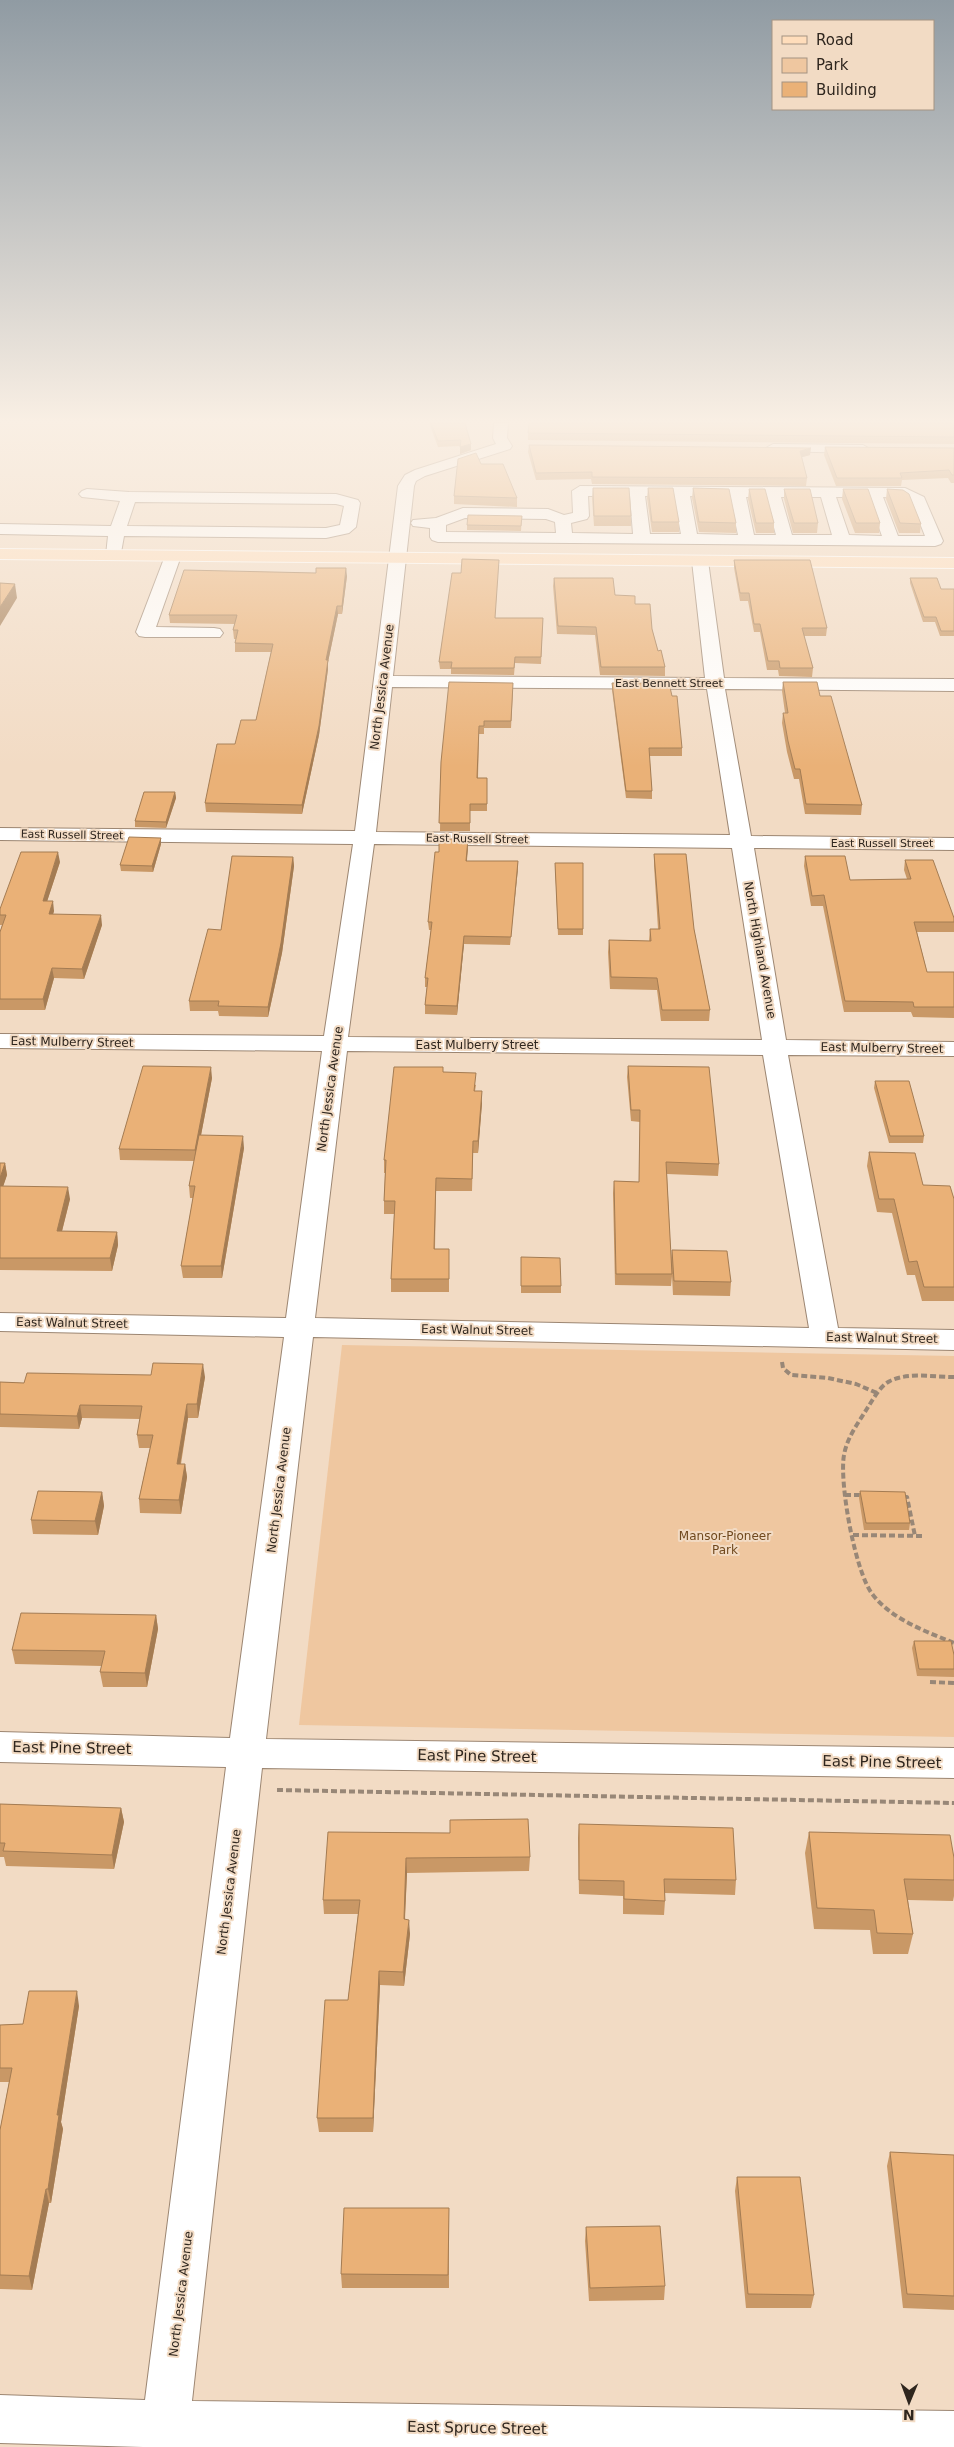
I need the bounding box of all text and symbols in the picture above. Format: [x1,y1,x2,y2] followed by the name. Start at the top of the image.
[772,20,934,110] legend
[816,31,854,49] text: Road
[816,56,849,74] text: Park
[816,81,877,99] text: Building
[367,623,397,751] street label: North Jessica Avenue
[615,677,724,690] street label: East Bennett Street
[21,828,124,842] street label: East Russell Street
[426,832,529,846] street label: East Russell Street
[831,837,934,850] street label: East Russell Street
[741,880,779,1020] street label: North Highland Avenue
[314,1025,346,1153] street label: North Jessica Avenue
[10,1034,134,1050] street label: East Mulberry Street
[415,1038,539,1052] street label: East Mulberry Street
[820,1040,944,1056] street label: East Mulberry Street
[16,1315,128,1331] street label: East Walnut Street
[421,1322,533,1338] street label: East Walnut Street
[826,1330,938,1346] street label: East Walnut Street
[264,1426,294,1554] street label: North Jessica Avenue
[679,1529,771,1557] park label: Mansor-Pioneer Park
[12,1738,132,1758] street label: East Pine Street
[417,1746,537,1766] street label: East Pine Street
[822,1752,942,1772] street label: East Pine Street
[214,1828,244,1956] street label: North Jessica Avenue
[166,2230,196,2358] street label: North Jessica Avenue
[884,2377,934,2427] north arrow
[903,2407,915,2423] text: N
[407,2418,547,2438] street label: East Spruce Street

